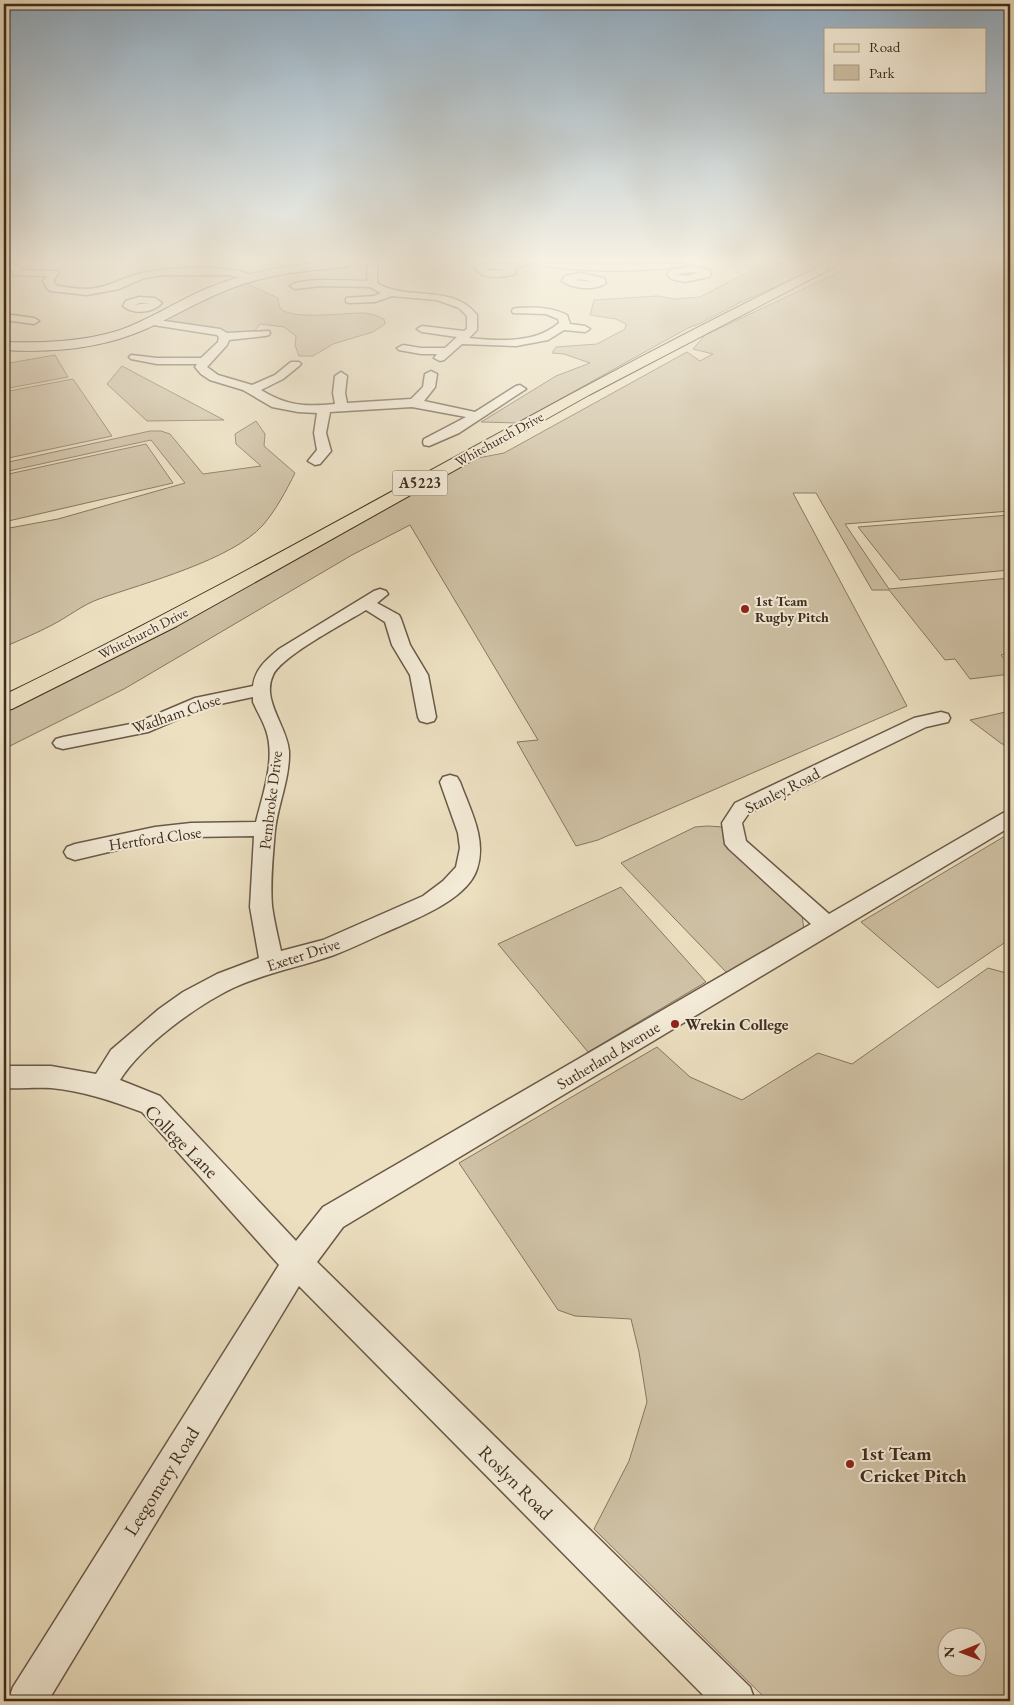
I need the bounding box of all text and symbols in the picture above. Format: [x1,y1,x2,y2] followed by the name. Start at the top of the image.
[824,28,986,92] legend
[869,37,901,56] text: Road
[869,63,896,82] text: Park
[452,407,547,471] street label: Whitchurch Drive
[392,470,448,496] road number: A5223
[755,592,829,626] place label: 1st Team Rugby Pitch
[95,602,191,663] street label: Whitchurch Drive
[739,603,751,615] marker: 1st Team Rugby Pitch
[129,689,223,738] street label: Wadham Close
[254,750,287,851] street label: Pembroke Drive
[741,762,824,818] street label: Stanley Road
[107,822,203,855] street label: Hertford Close
[264,933,342,976] street label: Exeter Drive
[685,1014,789,1035] place label: Wrekin College
[553,1016,664,1094] street label: Sutherland Avenue
[669,1018,681,1030] marker: Wrekin College
[139,1099,224,1184] street label: College Lane
[118,1422,205,1540] street label: Leegomery Road
[473,1440,559,1525] street label: Roslyn Road
[860,1441,967,1488] place label: 1st Team Cricket Pitch
[844,1458,856,1470] marker: 1st Team Cricket Pitch
[936,1628,986,1678] north arrow
[940,1646,958,1658] text: N

